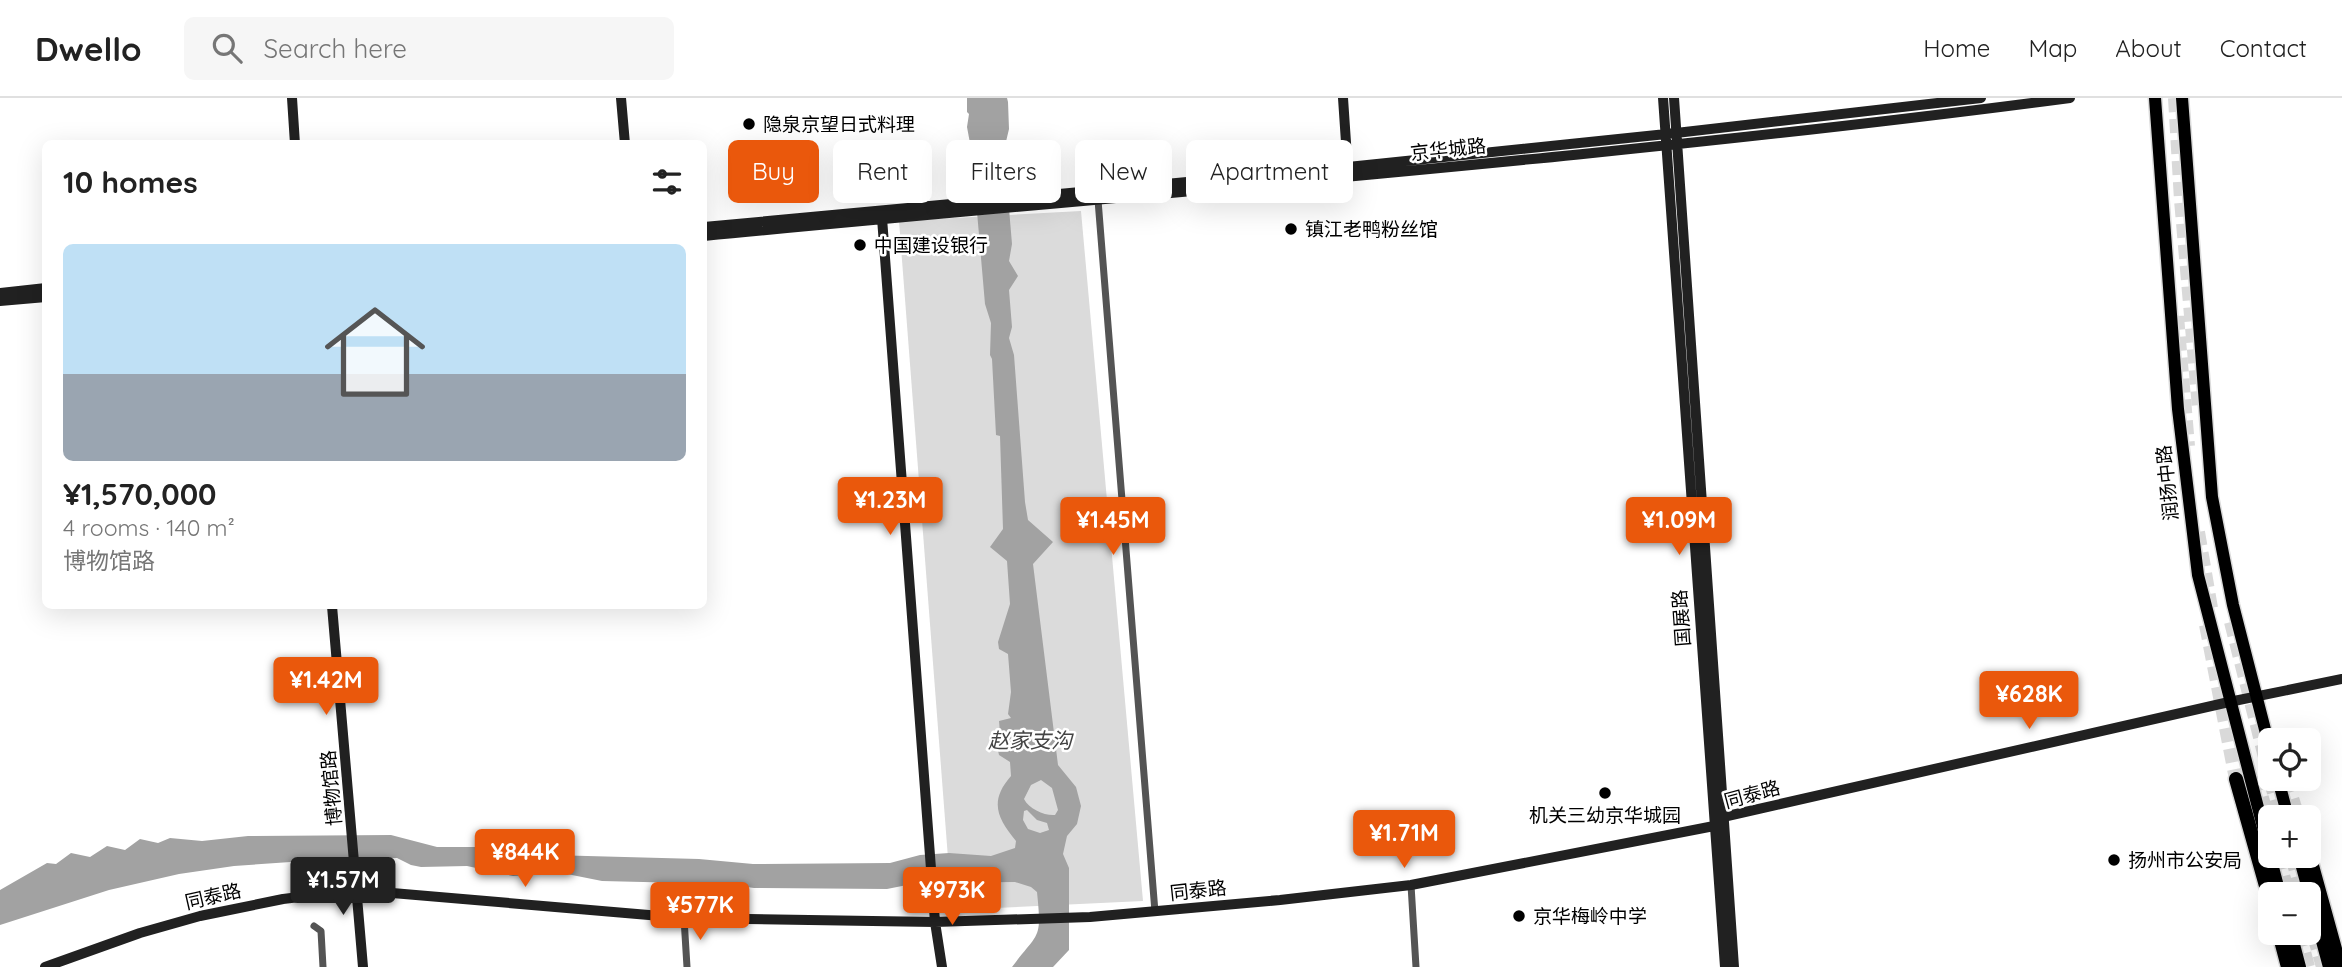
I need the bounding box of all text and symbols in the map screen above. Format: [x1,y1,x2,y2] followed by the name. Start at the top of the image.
[184,17,674,80] search box
[35,28,142,69] text: Dwello
[208,29,246,67] icon: search
[264,32,407,65] text: Search here
[1923,33,1990,63] text: Home
[2028,33,2077,63] text: Map
[2115,33,2182,63] text: About
[2220,33,2307,63] text: Contact
[763,112,915,136] place label: 隐泉京望日式料理
[741,116,757,132] marker: 隐泉京望日式料理
[1409,133,1487,165] street label: 京华城路
[728,140,819,203] chip: Buy
[833,140,932,203] chip: Rent
[946,140,1061,203] chip: Filters
[1075,140,1172,203] chip: New
[1186,140,1353,203] chip: Apartment
[63,163,198,201] text: 10 homes
[648,163,686,201] icon: filters
[1305,217,1438,241] place label: 镇江老鸭粉丝馆
[1283,221,1299,237] marker: 镇江老鸭粉丝馆
[874,233,988,257] place label: 中国建设银行
[852,237,868,253] marker: 中国建设银行
[312,289,438,415] icon: home
[2151,444,2183,522] street label: 润扬中路
[63,475,216,513] text: ¥1,570,000
[833,478,947,537] pin: ¥1.23M
[854,485,926,514] text: ¥1.23M
[1056,498,1170,557] pin: ¥1.45M
[1622,498,1736,557] pin: ¥1.09M
[1076,505,1150,534] text: ¥1.45M
[1642,505,1716,534] text: ¥1.09M
[63,513,235,542] text: 4 rooms · 140 m²
[63,546,155,575] text: 博物馆路
[1667,589,1695,647] street label: 国展路
[269,658,383,717] pin: ¥1.42M
[289,665,363,694] text: ¥1.42M
[1980,672,2078,731] pin: ¥628K
[1995,679,2063,708] text: ¥628K
[988,727,1074,753] water label: 赵家支沟
[2258,728,2321,945] map controls
[2258,728,2321,791] button: locate
[316,749,346,827] street label: 博物馆路
[1721,775,1783,813] street label: 同泰路
[1597,785,1613,801] marker: 机关三幼京华城园
[1529,803,1681,827] place label: 机关三幼京华城园
[2258,805,2321,868] button: +
[1347,810,1461,870] pin: ¥1.71M
[1369,818,1439,847] text: ¥1.71M
[476,830,574,889] pin: ¥844K
[491,837,559,866] text: ¥844K
[2128,848,2242,872] place label: 扬州市公安局
[2106,852,2122,868] marker: 扬州市公安局
[286,858,400,917] pin: ¥1.57M
[306,865,380,894] text: ¥1.57M
[903,868,1001,927] pin: ¥973K
[919,875,985,904] text: ¥973K
[1168,875,1228,905] street label: 同泰路
[183,878,243,914] street label: 同泰路
[651,882,749,942] pin: ¥577K
[2258,882,2321,945] button: −
[666,890,734,919] text: ¥577K
[1533,904,1647,928] place label: 京华梅岭中学
[1511,908,1527,924] marker: 京华梅岭中学

